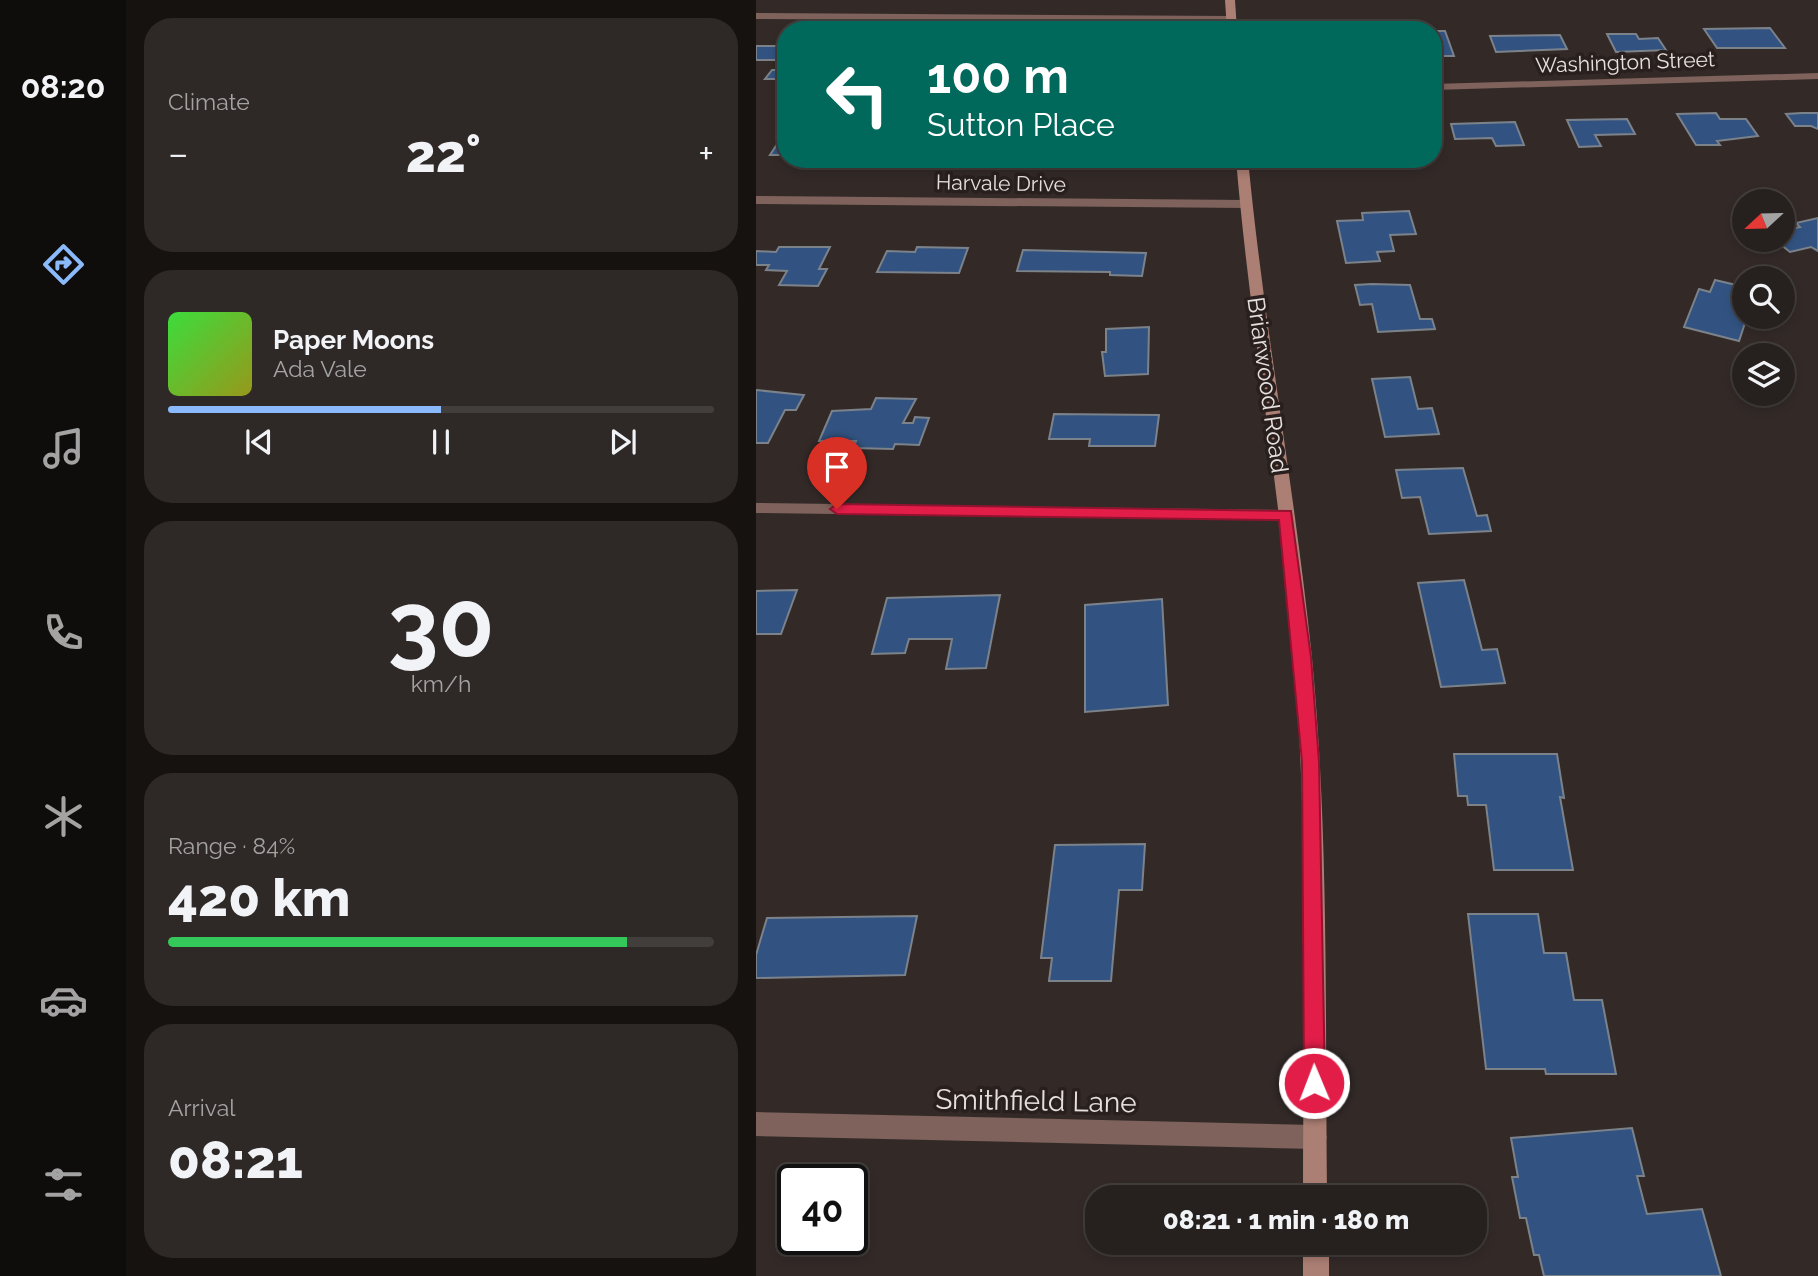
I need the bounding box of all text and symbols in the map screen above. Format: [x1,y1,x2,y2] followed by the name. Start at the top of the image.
[1535,46,1715,78] street label: Washington Street
[927,47,1069,104] text: 100 m
[812,49,903,140] icon: left
[21,68,105,105] text: 08:20
[168,88,250,115] text: Climate
[927,106,1115,143] text: Sutton Place
[406,123,481,184] text: 22°
[168,131,188,176] text: −
[698,131,714,176] text: +
[936,169,1066,197] street label: Harvale Drive
[1732,189,1796,252] north arrow
[1732,189,1795,406] map controls
[39,240,88,289] icon: directions
[1732,266,1795,329] button: search
[1241,295,1295,475] street label: Briarwood Road
[273,325,434,355] text: Paper Moons
[1732,343,1795,406] button: layers
[273,355,367,382] text: Ada Vale
[240,423,278,461] icon: previous
[422,423,460,461] icon: pause
[604,423,642,461] icon: next
[39,424,88,473] icon: music
[807,437,867,509] pin
[818,448,856,486] icon: arrive
[388,571,494,678] text: 30
[39,608,88,657] icon: phone
[411,670,471,697] text: km/h
[39,792,88,841] icon: climate
[168,832,295,859] text: Range · 84%
[168,867,350,928] text: 420 km
[39,976,88,1025] icon: car
[1277,1046,1351,1120] position arrow
[935,1083,1137,1119] street label: Smithfield Lane
[168,1094,235,1121] text: Arrival
[168,1129,303,1190] text: 08:21
[39,1160,88,1209] icon: filters
[777,1164,868,1255] speed limit sign: 40
[1163,1205,1409,1235] text: 08:21 · 1 min · 180 m

